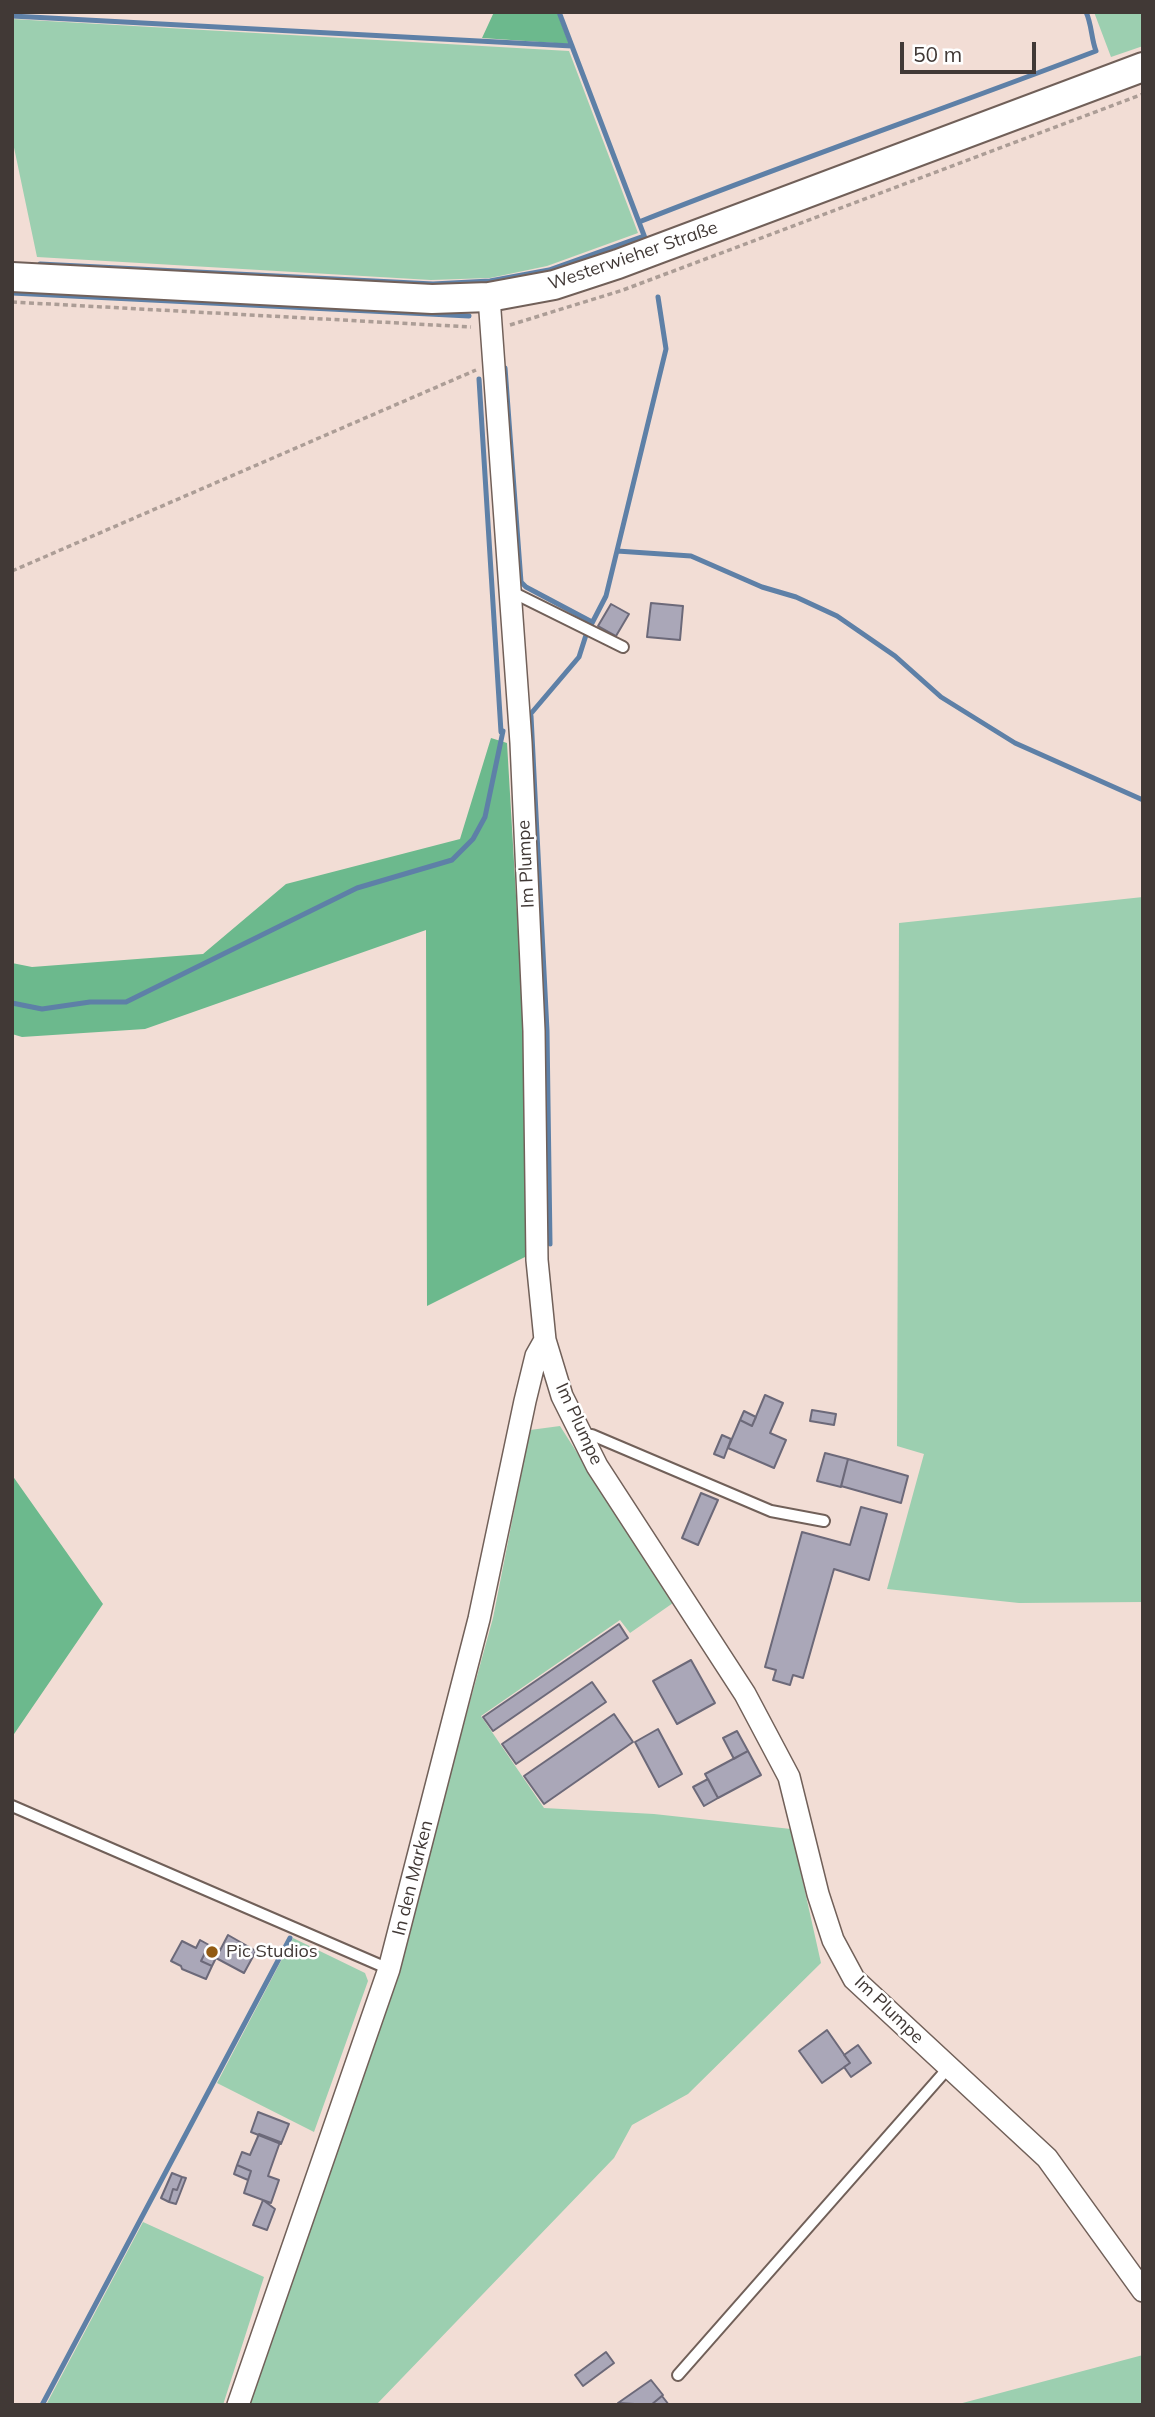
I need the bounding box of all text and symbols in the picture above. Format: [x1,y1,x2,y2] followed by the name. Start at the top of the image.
[903,28,1040,72] scale bar
[913,41,962,67] text: 50 m
[545,217,721,295] street label: Westerwieher Straße
[513,820,539,908] street label: Im Plumpe
[551,1380,607,1468] street label: Im Plumpe
[388,1818,438,1938] street label: In den Marken
[226,1941,318,1963] place label: Pic Studios
[204,1944,220,1960] marker: Pic Studios
[850,1972,928,2048] street label: Im Plumpe

